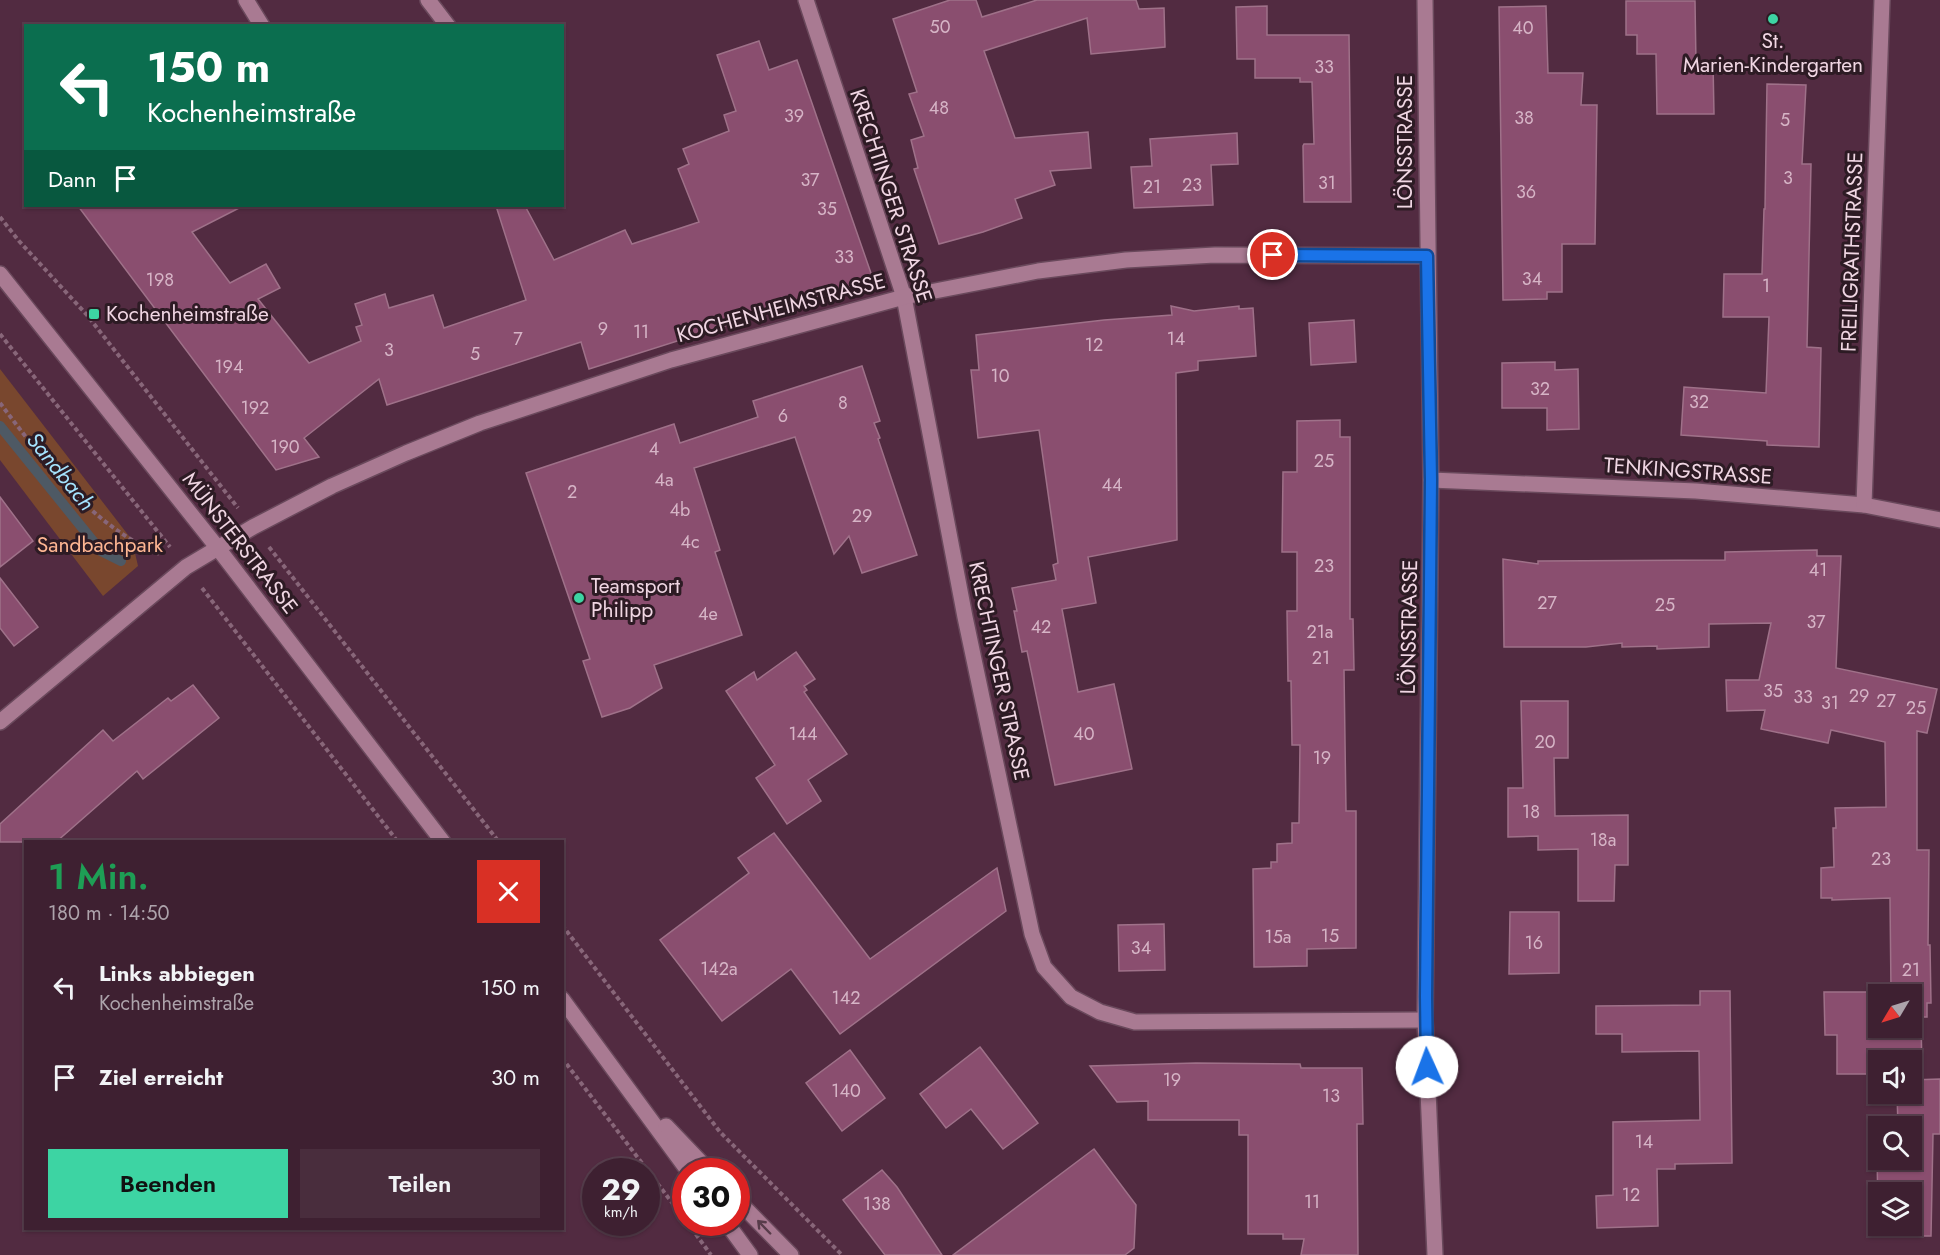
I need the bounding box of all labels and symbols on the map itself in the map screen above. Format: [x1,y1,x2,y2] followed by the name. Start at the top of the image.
[1766,12,1780,26] marker: St. Marien-Kindergarten
[930,14,951,40] house number: 50
[1512,15,1534,41] house number: 40
[1683,26,1863,80] place label: St. Marien-Kindergarten
[1314,54,1334,80] house number: 33
[1390,75,1420,209] street label: LÖNSSTRASSE
[842,85,940,307] street label: KRECHTINGER STRASSE
[929,95,949,121] house number: 48
[784,103,804,129] house number: 39
[1514,105,1534,131] house number: 38
[1780,107,1790,133] house number: 5
[1834,151,1870,353] street label: FREILIGRATHSTRASSE
[1783,165,1793,191] house number: 3
[800,167,820,193] house number: 37
[1318,170,1336,196] house number: 31
[1182,172,1202,198] house number: 23
[1143,174,1161,200] house number: 21
[1516,179,1536,205] house number: 36
[817,196,837,222] house number: 35
[1247,229,1298,280] pin
[834,244,854,270] house number: 33
[673,266,889,350] street label: KOCHENHEIMSTRASSE
[1522,266,1542,292] house number: 34
[146,267,174,293] house number: 198
[1762,273,1770,299] house number: 1
[106,299,269,329] place label: Kochenheimstraße
[87,307,101,321] marker: Kochenheimstraße
[598,316,608,342] house number: 9
[633,319,649,345] house number: 11
[513,326,523,352] house number: 7
[1167,326,1185,352] house number: 14
[1085,332,1103,358] house number: 12
[384,337,394,363] house number: 3
[470,341,480,367] house number: 5
[215,354,243,380] house number: 194
[991,363,1010,389] house number: 10
[1530,376,1550,402] house number: 32
[1689,389,1709,415] house number: 32
[838,390,848,416] house number: 8
[241,395,269,421] house number: 192
[778,403,788,429] house number: 6
[19,425,103,517] water label: Sandbach
[270,434,300,460] house number: 190
[649,436,659,462] house number: 4
[1314,448,1334,474] house number: 25
[1603,450,1773,492] street label: TENKINGSTRASSE
[175,466,305,620] street label: MÜNSTERSTRASSE
[654,467,674,493] house number: 4a
[1102,472,1123,498] house number: 44
[567,479,577,505] house number: 2
[670,497,690,523] house number: 4b
[852,503,872,529] house number: 29
[680,529,700,555] house number: 4c
[37,530,164,560] park label: Sandbachpark
[1314,553,1334,579] house number: 23
[1809,557,1827,583] house number: 41
[961,559,1037,783] street label: KRECHTINGER STRASSE
[1393,559,1425,695] street label: LÖNSSTRASSE
[591,571,680,625] place label: Teamsport Philipp
[1537,590,1557,616] house number: 27
[572,591,586,605] marker: Teamsport Philipp
[1655,592,1675,618] house number: 25
[698,601,718,627] house number: 4e
[1806,609,1826,635] house number: 37
[1031,614,1051,640] house number: 42
[1307,619,1334,645] house number: 21a
[1312,645,1330,671] house number: 21
[1763,678,1783,704] house number: 35
[1849,683,1869,709] house number: 29
[1793,684,1813,710] house number: 33
[1876,688,1896,714] house number: 27
[1821,690,1839,716] house number: 31
[1906,695,1926,721] house number: 25
[788,721,818,747] house number: 144
[1073,721,1095,747] house number: 40
[1534,729,1556,755] house number: 20
[1313,745,1331,771] house number: 19
[1522,799,1540,825] house number: 18
[1590,827,1616,853] house number: 18a
[1871,846,1891,872] house number: 23
[1321,923,1339,949] house number: 15
[1265,924,1291,950] house number: 15a
[1525,930,1543,956] house number: 16
[1131,935,1151,961] house number: 34
[700,956,738,982] house number: 142a
[1902,957,1920,983] house number: 21
[1868,984,1922,1038] north arrow
[832,985,860,1011] house number: 142
[1395,1035,1459,1099] position arrow
[1163,1067,1181,1093] house number: 19
[831,1078,861,1104] house number: 140
[1322,1083,1340,1109] house number: 13
[1635,1129,1653,1155] house number: 14
[672,1158,750,1236] speed limit sign: 30
[1622,1182,1640,1208] house number: 12
[1304,1189,1320,1215] house number: 11
[863,1191,891,1217] house number: 138
[757,1220,771,1235] one-way arrow

